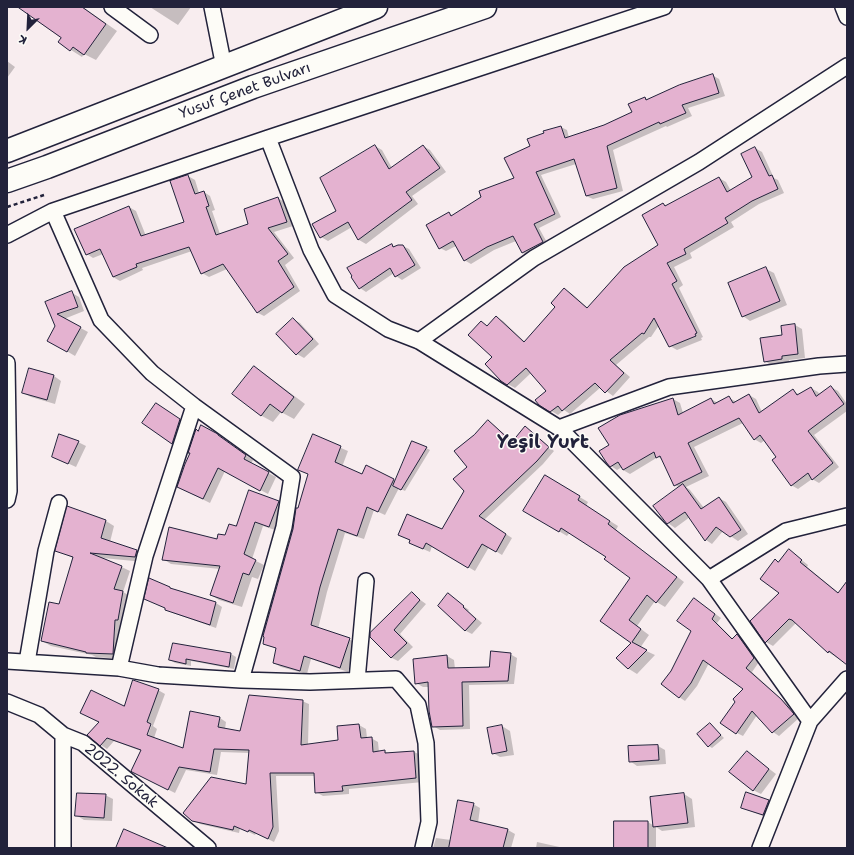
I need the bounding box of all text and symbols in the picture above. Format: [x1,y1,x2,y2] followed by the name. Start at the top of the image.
[8,8,48,48] north arrow
[16,31,29,48] text: K
[177,59,313,123] street label: Yusuf Çenet Bulvarı
[497,432,589,454] district label: Yeşil Yurt
[80,740,162,812] street label: 2022. Sokak

